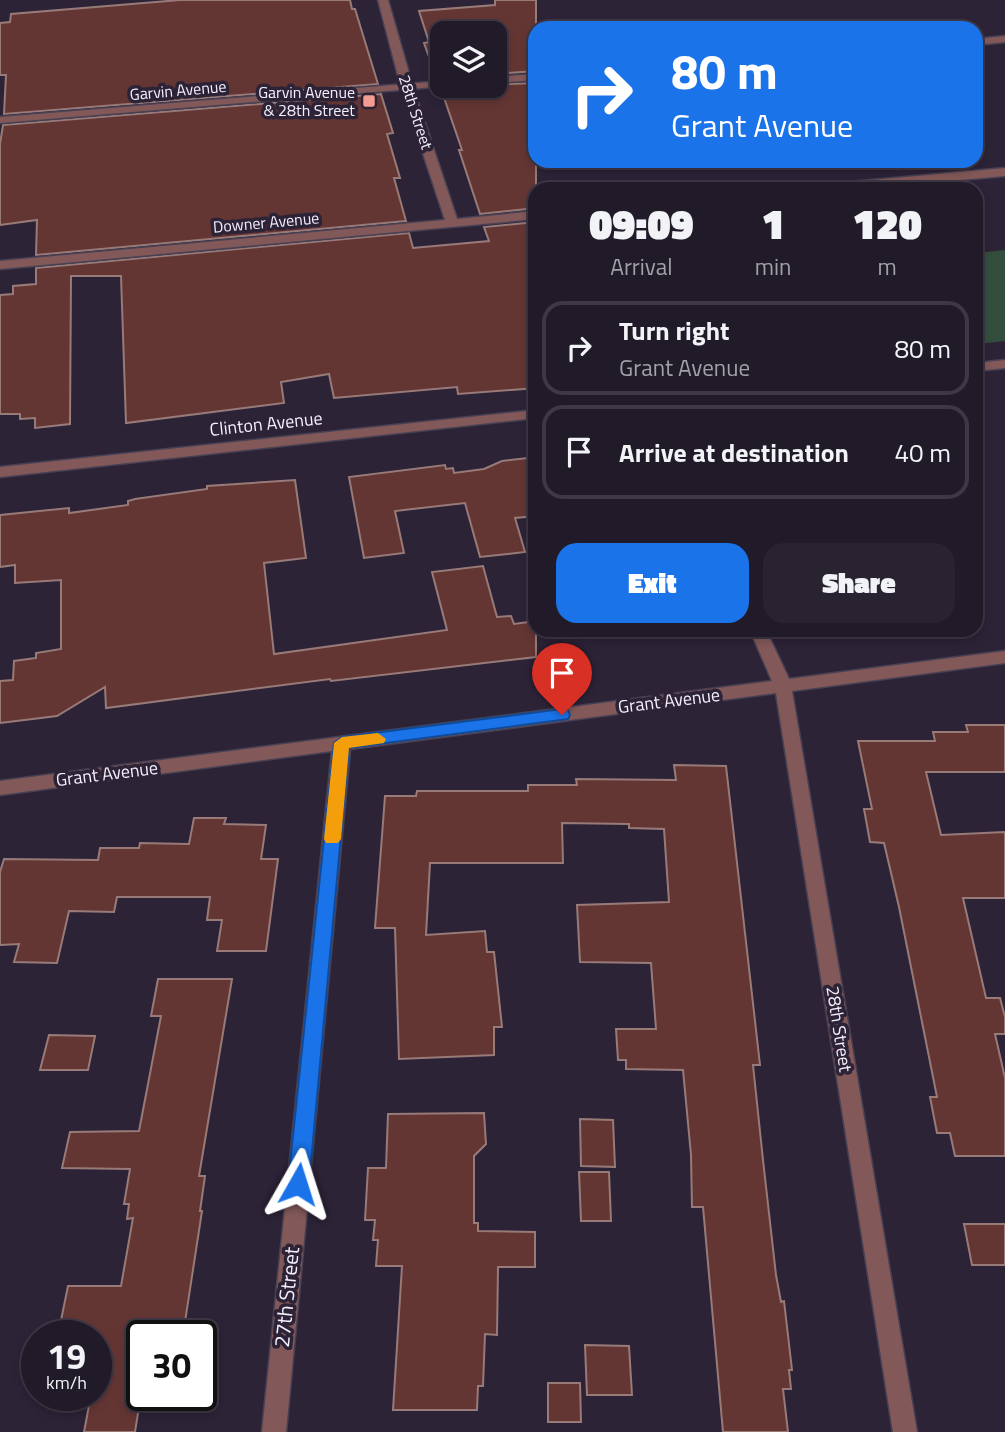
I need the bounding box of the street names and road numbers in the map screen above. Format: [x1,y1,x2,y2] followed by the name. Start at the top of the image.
[393,72,439,153] street label: 28th Street
[129,74,227,106] street label: Garvin Avenue
[212,205,320,239] street label: Downer Avenue
[208,404,324,443] street label: Clinton Avenue
[616,681,721,720] street label: Grant Avenue
[54,754,159,793] street label: Grant Avenue
[819,984,860,1074] street label: 28th Street
[265,1244,307,1349] street label: 27th Street

